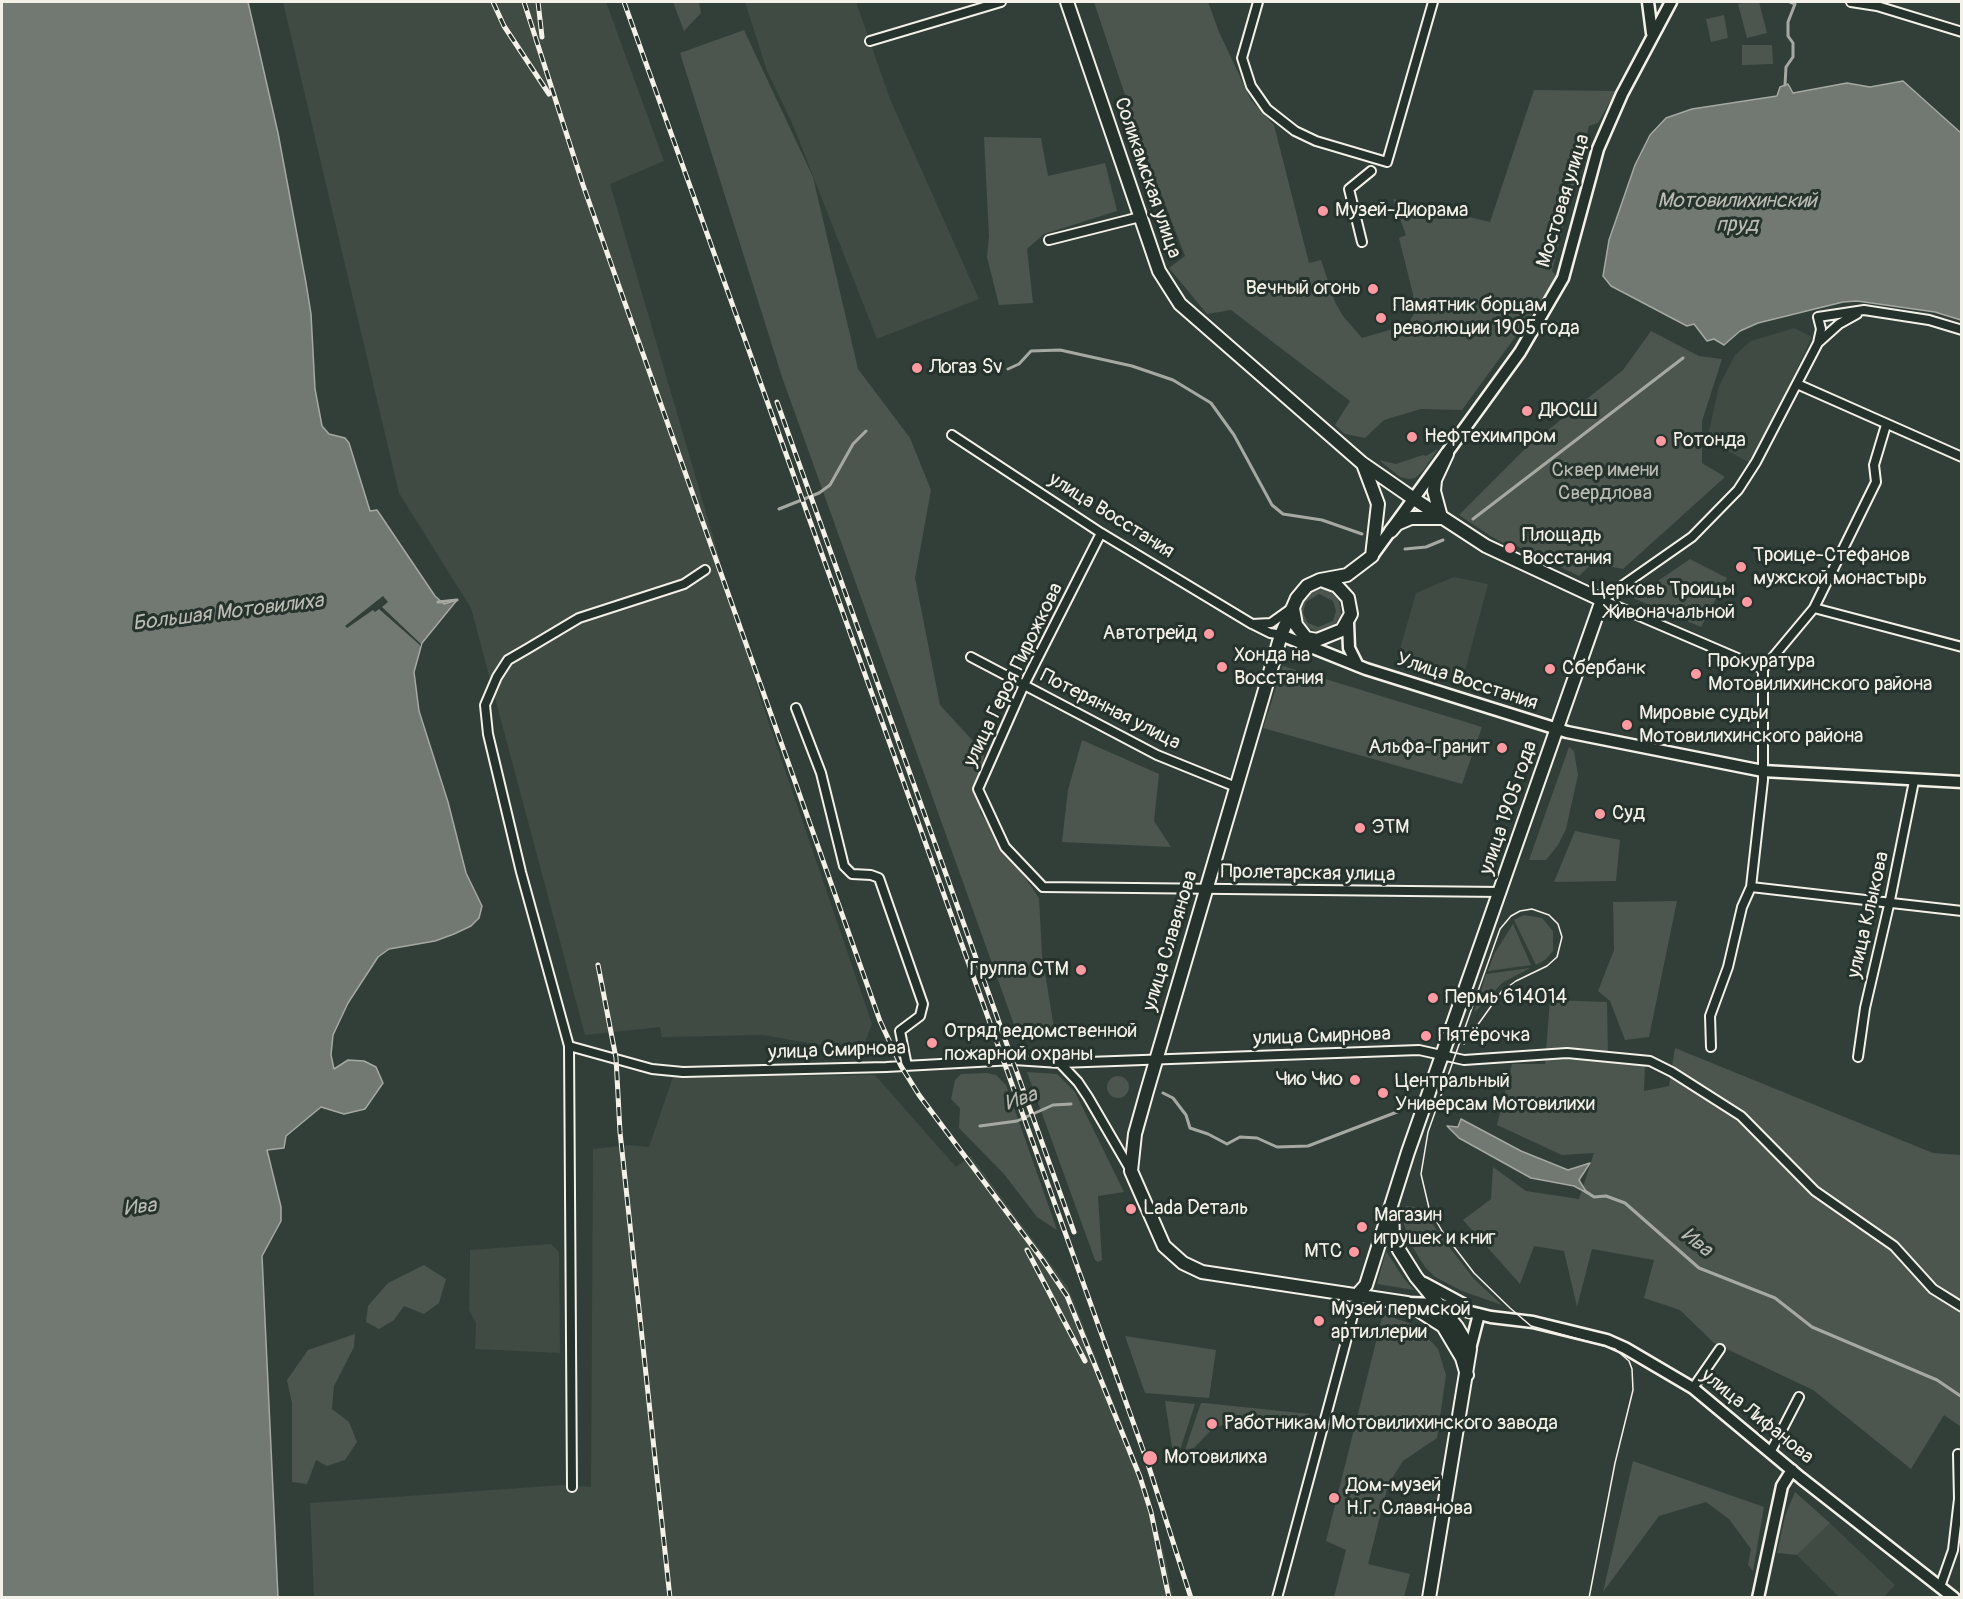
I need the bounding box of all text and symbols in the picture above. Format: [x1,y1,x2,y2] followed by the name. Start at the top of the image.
[1108,94,1186,262] street label: Соликамская улица
[1532,131,1596,271] street label: Мостовая улица
[1657,189,1817,239] water label: Мотовилихинский пруд
[1335,199,1468,223] place label: Музей-Диорама
[1316,204,1330,218] marker: Музей-Диорама
[1245,277,1361,301] place label: Вечный огонь
[1366,282,1380,296] marker: Вечный огонь
[1393,294,1579,341] place label: Памятник борцам революции 1905 года
[1374,311,1388,325] marker: Памятник борцам революции 1905 года
[929,356,1002,380] place label: Логаз Sv
[910,361,924,375] marker: Логаз Sv
[1539,399,1597,423] place label: ДЮСШ
[1520,404,1534,418] marker: ДЮСШ
[1424,425,1556,449] place label: Нефтехимпром
[1673,429,1746,453] place label: Ротонда
[1405,430,1419,444] marker: Нефтехимпром
[1654,434,1668,448] marker: Ротонда
[1552,459,1658,506] park label: Сквер имени Свердлова
[1044,468,1178,564] street label: улица Восстания
[1522,524,1612,571] place label: Площадь Восстания
[1503,541,1517,555] marker: Площадь Восстания
[1753,544,1927,591] place label: Троице-Стефанов мужской монастырь
[1734,560,1748,574] marker: Троице-Стефанов мужской монастырь
[1591,578,1735,625] place label: Церковь Троицы Живоначальной
[959,579,1069,771] street label: улица Героя Пирожкова
[131,589,325,637] water label: Большая Мотовилиха
[1740,595,1754,609] marker: Церковь Троицы Живоначальной
[1103,622,1197,646] place label: Автотрейд
[1202,627,1216,641] marker: Автотрейд
[1234,644,1324,691] place label: Хонда на Восстания
[1393,648,1541,716] street label: Улица Восстания
[1708,650,1932,697] place label: Прокуратура Мотовилихинского района
[1562,657,1646,681] place label: Сбербанк
[1215,660,1229,674] marker: Хонда на Восстания
[1543,662,1557,676] marker: Сбербанк
[1036,664,1184,756] street label: Потерянная улица
[1689,667,1703,681] marker: Прокуратура Мотовилихинского района
[1639,702,1863,749] place label: Мировые судьи Мотовилихинского района
[1620,718,1634,732] marker: Мировые судьи Мотовилихинского района
[1368,736,1490,760] place label: Альфа-Гранит
[1475,738,1543,878] street label: улица 1905 года
[1495,741,1509,755] marker: Альфа-Гранит
[1612,802,1645,826] place label: Суд
[1593,807,1607,821] marker: Суд
[1372,816,1409,840] place label: ЭТМ
[1353,821,1367,835] marker: ЭТМ
[1843,849,1895,981] street label: улица Клыкова
[1220,860,1396,888] street label: Пролетарская улица
[1138,868,1204,1014] street label: улица Славянова
[970,958,1069,982] place label: Группа СТМ
[1074,963,1088,977] marker: Группа СТМ
[1445,986,1567,1010] place label: Пермь 614014
[1426,991,1440,1005] marker: Пермь 614014
[944,1020,1137,1067] place label: Отряд ведомственной пожарной охраны
[1253,1023,1391,1051] street label: улица Смирнова
[1438,1024,1530,1048] place label: Пятёрочка
[1419,1029,1433,1043] marker: Пятёрочка
[925,1036,939,1050] marker: Отряд ведомственной пожарной охраны
[768,1037,906,1065] street label: улица Смирнова
[1275,1068,1343,1092] place label: Чио Чио
[1395,1070,1595,1117] place label: Центральный Универсам Мотовилихи
[1348,1073,1362,1087] marker: Чио Чио
[1001,1083,1041,1117] water label: Ива
[1376,1086,1390,1100] marker: Центральный Универсам Мотовилихи
[122,1194,158,1222] water label: Ива
[1143,1197,1248,1221] place label: Lada Dеталь
[1124,1202,1138,1216] marker: Lada Dеталь
[1374,1204,1496,1251] place label: Магазин игрушек и книг
[1355,1220,1369,1234] marker: Магазин игрушек и книг
[1675,1223,1717,1263] water label: Ива
[1304,1240,1342,1264] place label: МТС
[1347,1245,1361,1259] marker: МТС
[1331,1298,1471,1345] place label: Музей пермской артиллерии
[1312,1314,1326,1328] marker: Музей пермской артиллерии
[1696,1364,1818,1470] street label: улица Лифанова
[1224,1412,1558,1436] place label: Работникам Мотовилихинского завода
[1205,1417,1219,1431] marker: Работникам Мотовилихинского завода
[1164,1446,1267,1470] place label: Мотовилиха
[1141,1449,1159,1467] marker: Мотовилиха
[1346,1474,1473,1521] place label: Дом-музей Н.Г. Славянова
[1327,1491,1341,1505] marker: Дом-музей Н.Г. Славянова

